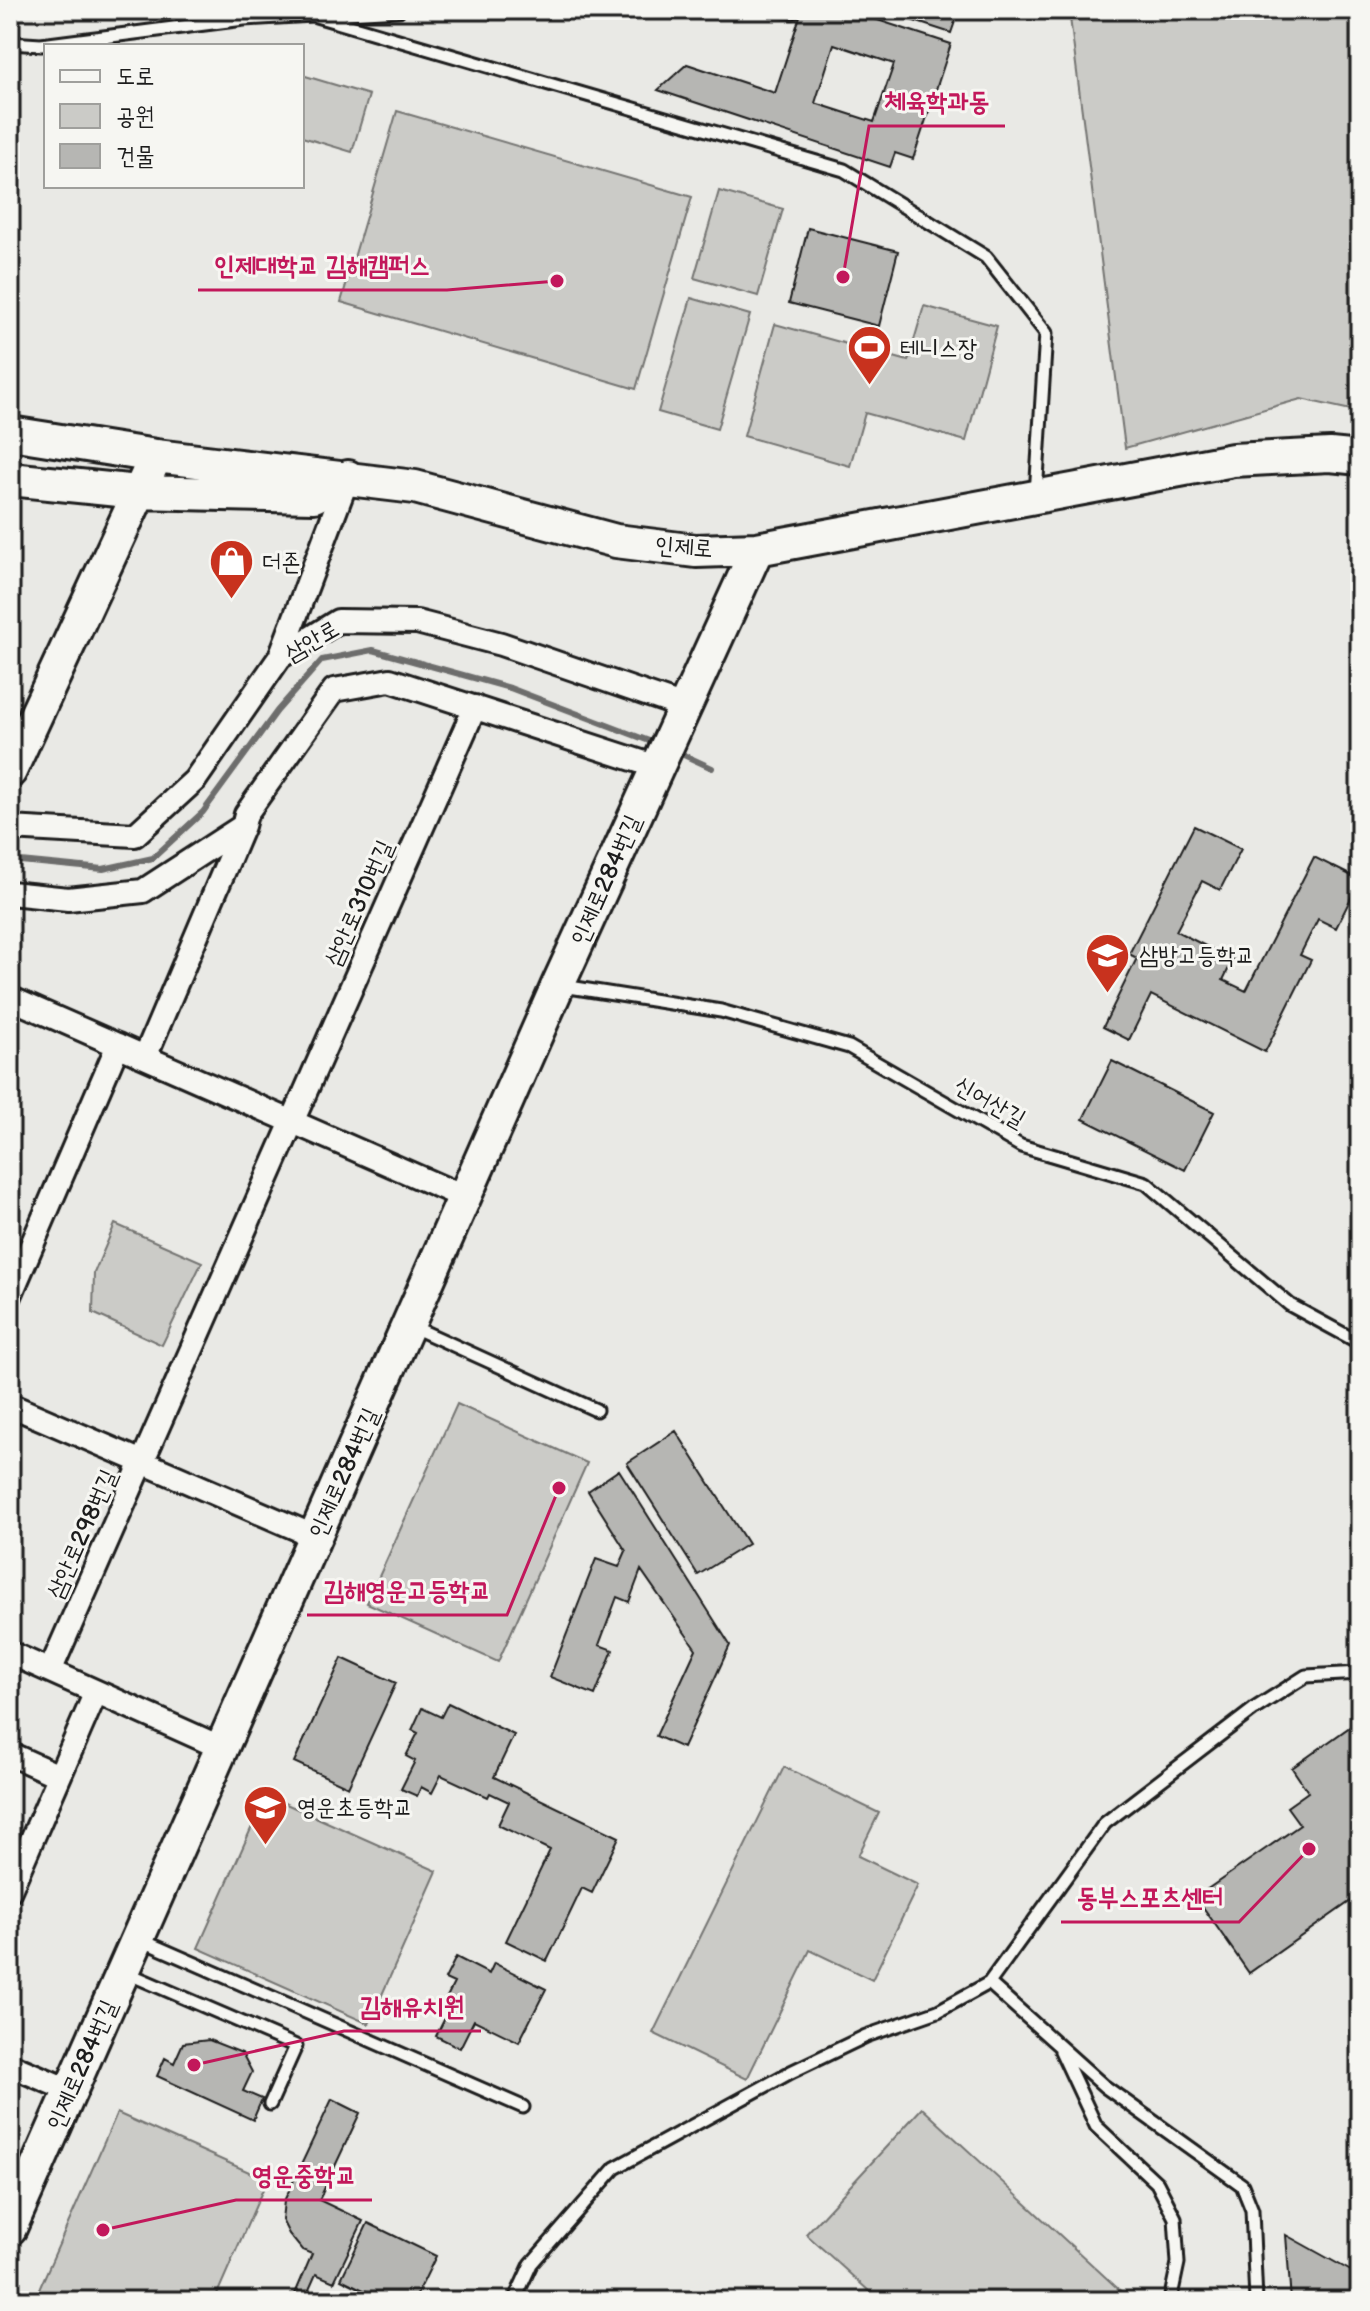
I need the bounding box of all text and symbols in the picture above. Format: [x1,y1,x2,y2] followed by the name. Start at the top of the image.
[44,44,304,188] legend
[116,62,155,91] text: 도로
[869,76,1005,126] callout: 체육학과동
[884,87,989,118] text: 체육학과동
[116,102,155,131] text: 공원
[116,142,155,171] text: 건물
[198,240,447,290] callout: 인제대학교 김해캠퍼스
[214,251,430,282] text: 인제대학교 김해캠퍼스
[845,324,893,387] sports icon: 테니스장
[900,334,977,363] place label: 테니스장
[654,531,714,563] street label: 인제로
[207,538,255,601] shop icon: 더존
[262,548,301,577] place label: 더존
[280,614,344,668] street label: 삼안로
[564,810,648,950] street label: 인제로284번길
[318,836,400,970] street label: 삼안로310번길
[1084,931,1132,994] school or university icon: 삼방고등학교
[1139,941,1255,970] place label: 삼방고등학교
[949,1070,1031,1134] street label: 신어산길
[302,1403,386,1543] street label: 인제로284번길
[41,1465,123,1603] street label: 삼안로298번길
[307,1565,507,1615] callout: 김해영운고등학교
[323,1576,491,1607] text: 김해영운고등학교
[242,1783,290,1846] school or university icon: 영운초등학교
[297,1793,413,1822] place label: 영운초등학교
[1061,1872,1239,1922] callout: 동부스포츠센터
[1077,1883,1223,1914] text: 동부스포츠센터
[344,1981,481,2031] callout: 김해유치원
[360,1992,464,2023] text: 김해유치원
[40,1995,124,2135] street label: 인제로284번길
[236,2150,372,2200] callout: 영운중학교
[252,2161,356,2192] text: 영운중학교

